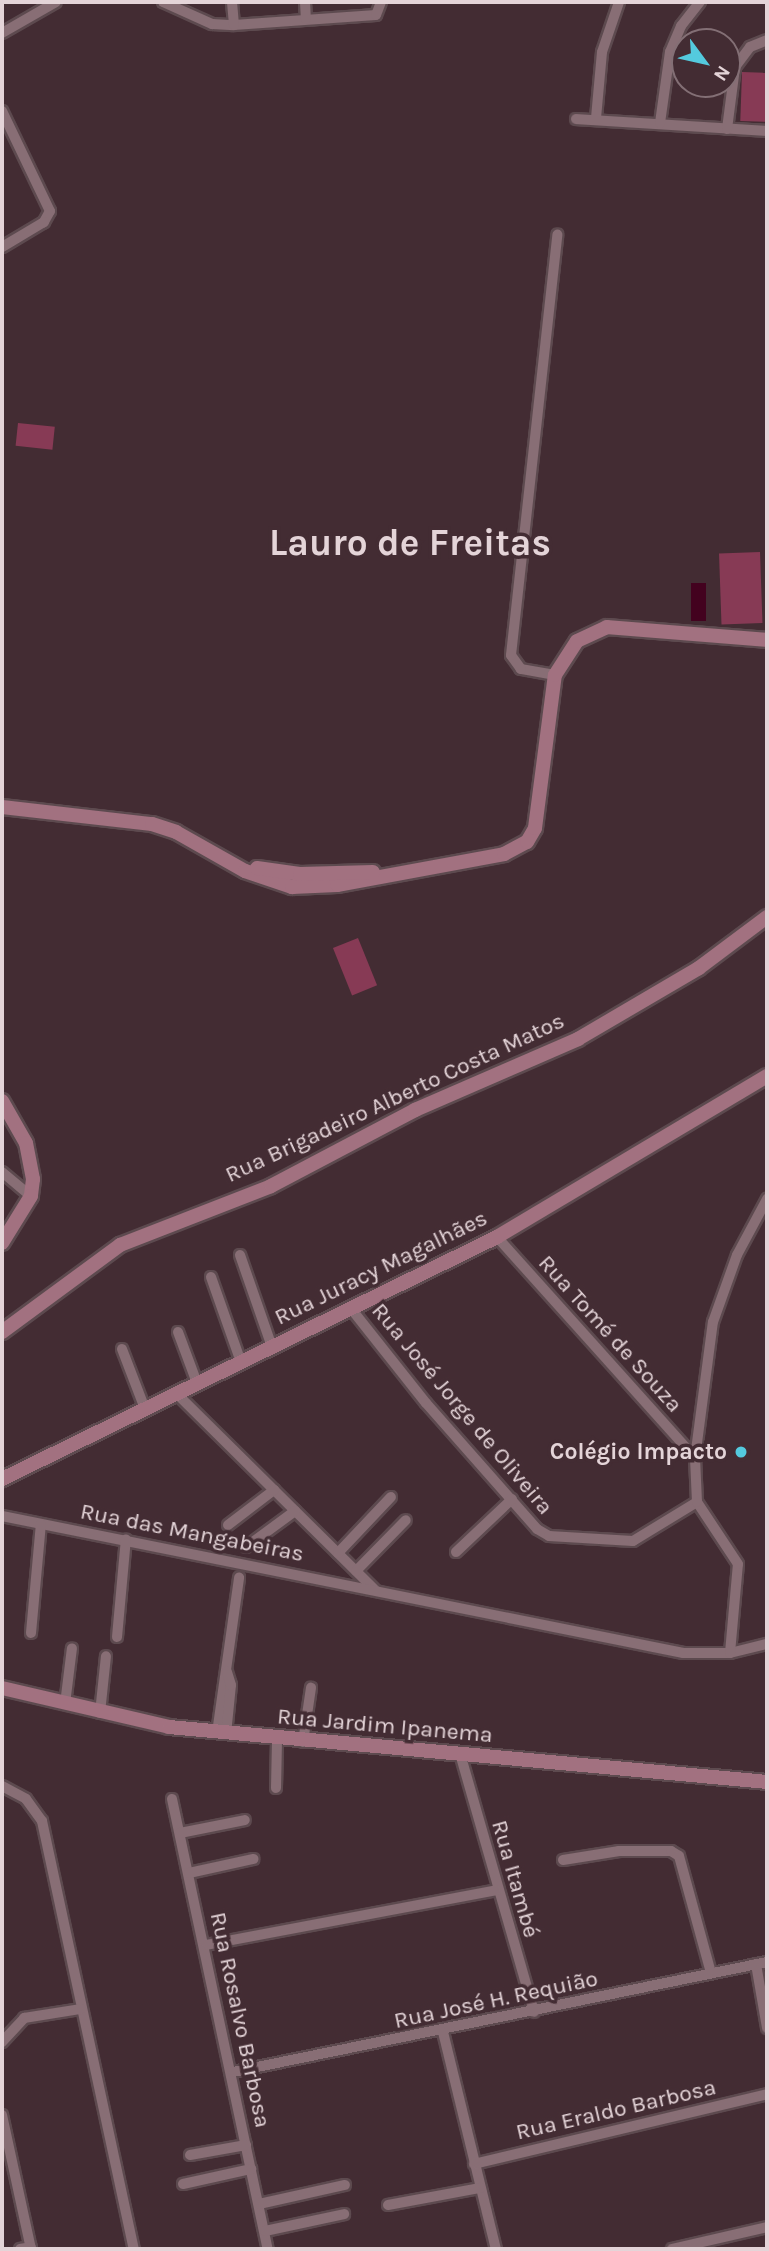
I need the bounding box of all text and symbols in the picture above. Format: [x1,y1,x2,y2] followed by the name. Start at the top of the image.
[671,28,741,98] north arrow
[709,62,735,85] text: N
[269,521,551,565] district label: Lauro de Freitas
[221,1007,569,1189] street label: Rua Brigadeiro Alberto Costa Matos
[270,1205,492,1331] street label: Rua Juracy Magalhães
[532,1250,688,1418] street label: Rua Tomé de Souza
[365,1298,559,1520] street label: Rua José Jorge de Oliveira
[550,1438,727,1466] place label: Colégio Impacto
[733,1444,749,1460] marker: Colégio Impacto
[78,1498,306,1568] street label: Rua das Mangabeiras
[276,1703,494,1749] street label: Rua Jardim Ipanema
[485,1817,545,1941] street label: Rua Itambé
[204,1910,276,2130] street label: Rua Rosalvo Barbosa
[392,1965,600,2035] street label: Rua José H. Requião
[513,2074,719,2146] street label: Rua Eraldo Barbosa

